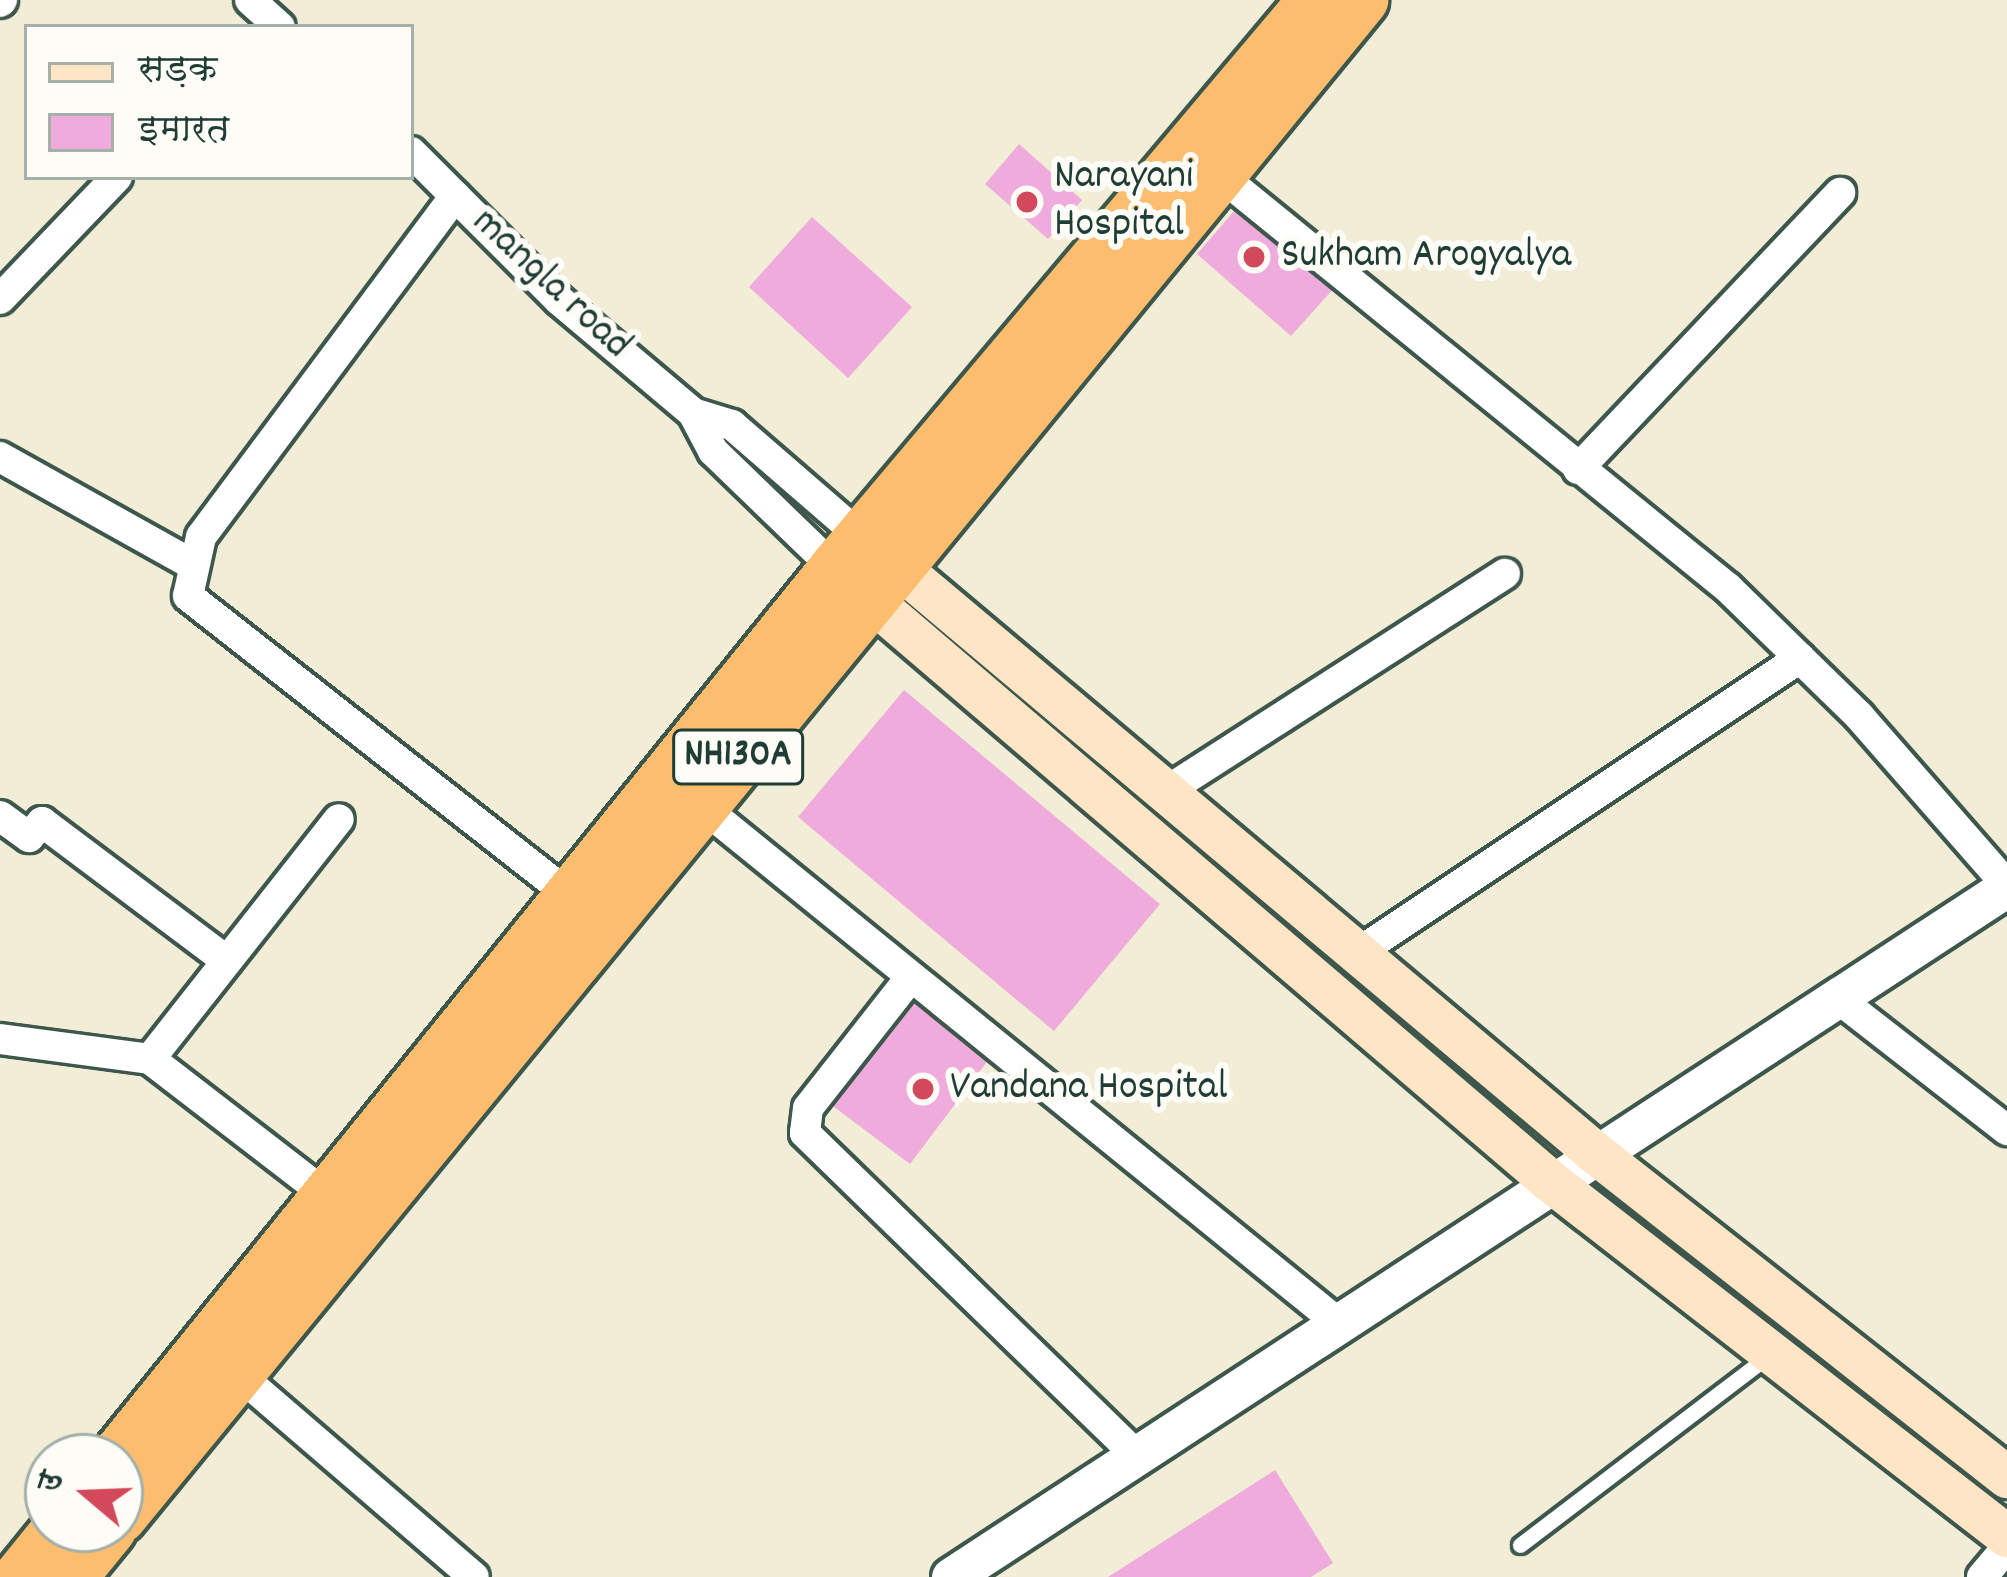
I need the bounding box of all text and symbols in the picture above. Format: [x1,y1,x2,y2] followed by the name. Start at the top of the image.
[24,24,414,180] legend
[138,46,218,98] text: सड़क
[138,106,229,158] text: इमारत
[1054,153,1194,252] place label: Narayani Hospital
[1011,186,1043,218] marker: Narayani Hospital
[460,199,640,371] street label: mangla road
[1281,232,1571,282] place label: Sukham Arogyalya
[1238,241,1270,273] marker: Sukham Arogyalya
[672,724,804,790] road number: NH130A
[950,1064,1228,1114] place label: Vandana Hospital
[907,1073,939,1105] marker: Vandana Hospital
[24,1433,144,1553] north arrow
[27,1466,78,1499] text: उ

